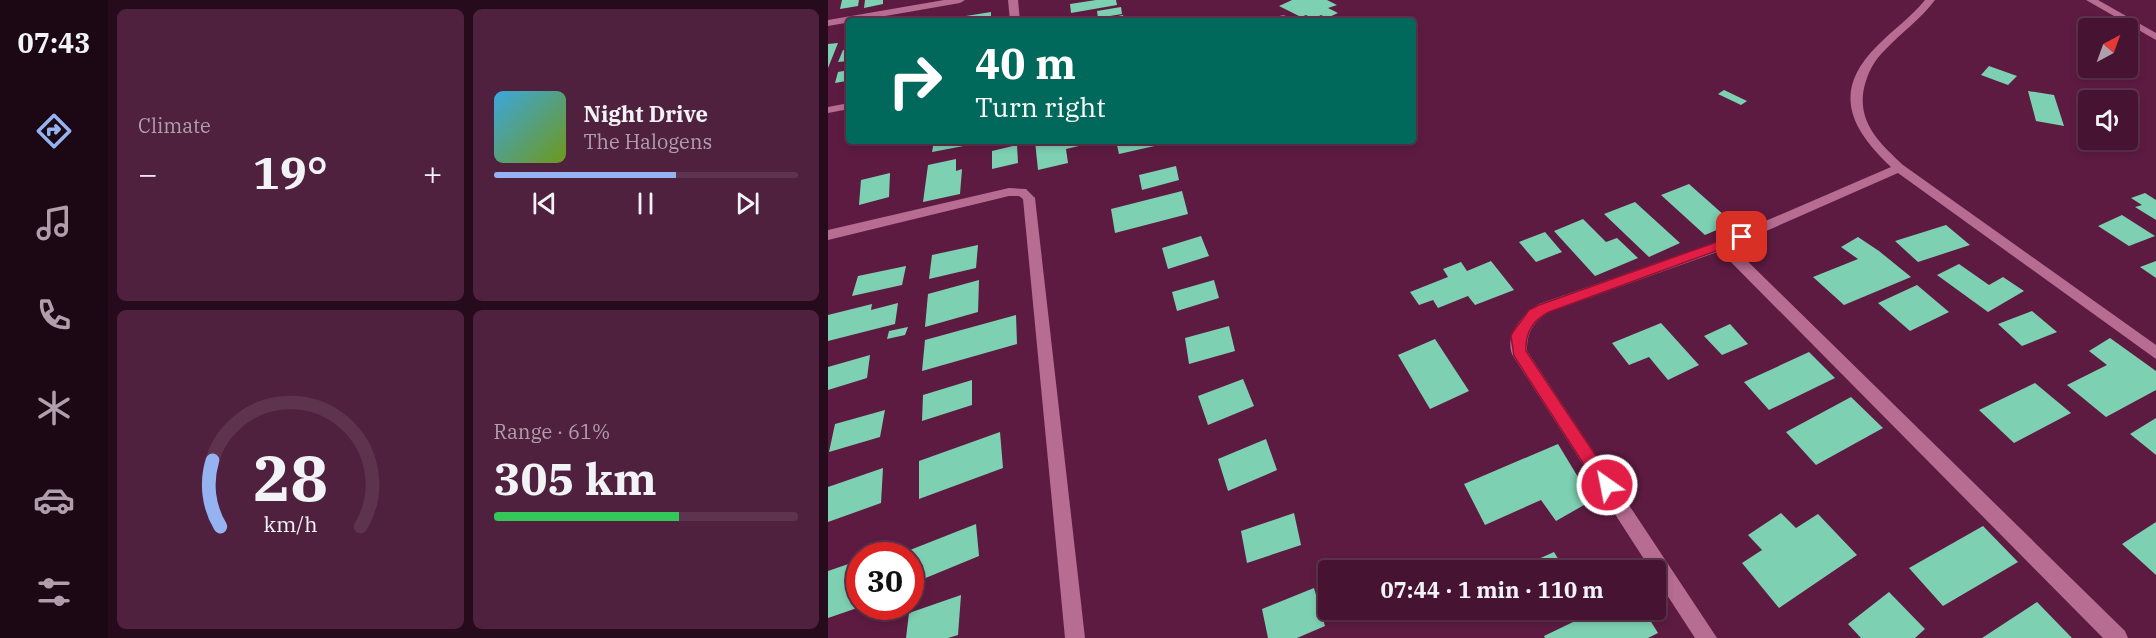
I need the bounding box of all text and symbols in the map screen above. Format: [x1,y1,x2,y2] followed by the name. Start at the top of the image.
[2078,18,2138,78] north arrow
[2078,18,2138,150] map controls
[18,25,90,60] text: 07:43
[975,36,1076,91] text: 40 m
[876,42,954,120] icon: right
[975,89,1106,124] text: Turn right
[2078,90,2138,150] button: sound
[584,99,708,128] text: Night Drive
[33,110,75,152] icon: directions
[138,112,211,139] text: Climate
[584,128,712,155] text: The Halogens
[253,143,328,201] text: 19°
[138,152,158,195] text: −
[423,152,443,195] text: +
[528,187,561,220] icon: previous
[629,187,662,220] icon: pause
[731,187,764,220] icon: next
[33,202,75,244] icon: music
[1716,211,1767,262] pin
[1725,220,1758,253] icon: arrive
[33,294,75,336] icon: phone
[33,387,75,429] icon: climate
[494,418,610,445] text: Range · 61%
[253,437,328,518] text: 28
[494,449,657,507] text: 305 km
[1575,453,1639,517] position arrow
[33,479,75,521] icon: car
[263,510,317,538] text: km/h
[846,542,924,620] speed limit sign: 30
[33,571,75,613] icon: filters
[1380,575,1604,604] text: 07:44 · 1 min · 110 m

